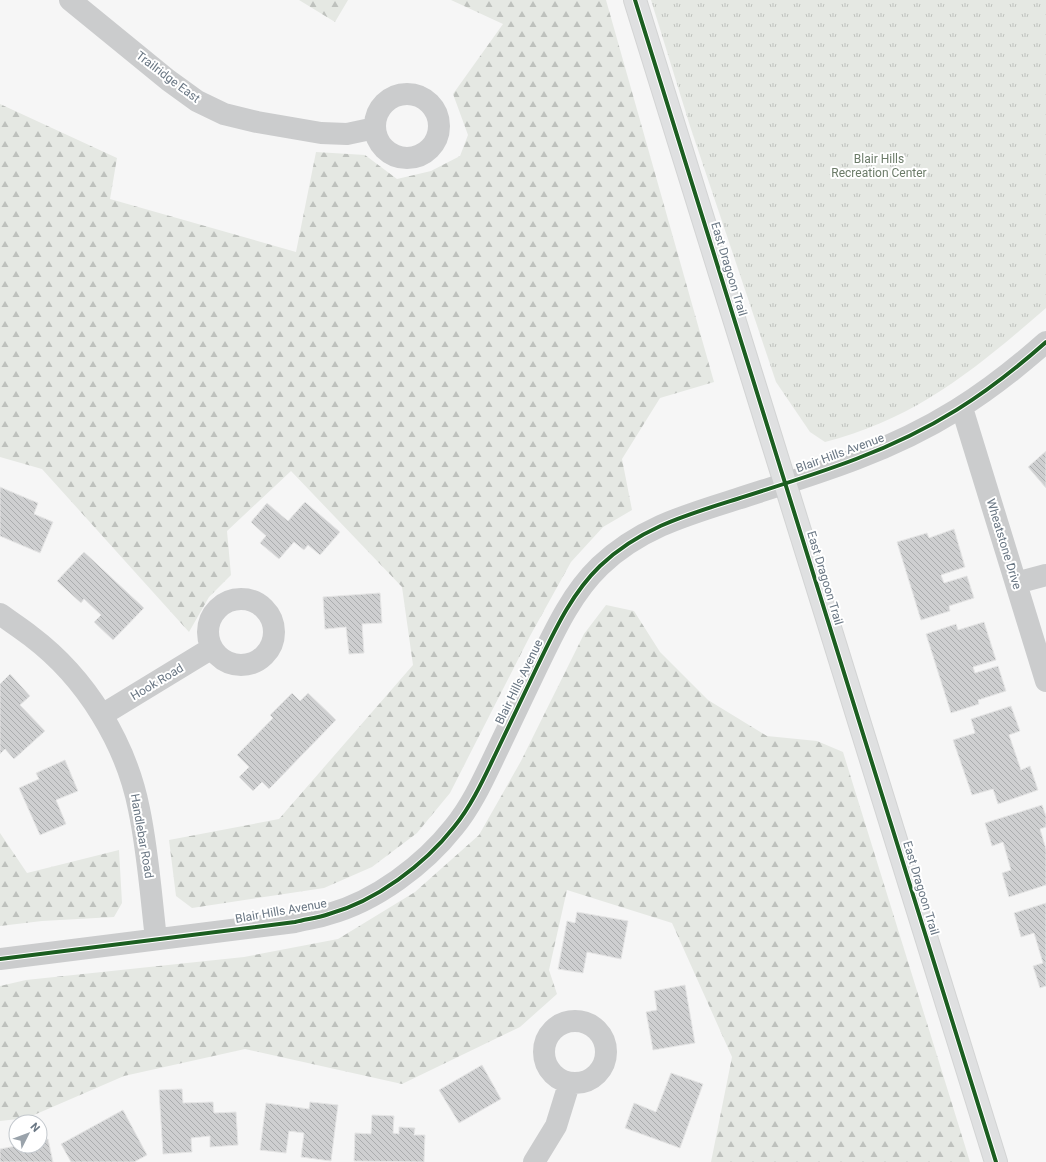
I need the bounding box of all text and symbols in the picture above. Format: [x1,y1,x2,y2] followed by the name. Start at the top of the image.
[133,48,203,106] street label: Trailridge East
[831,152,927,180] park label: Blair Hills Recreation Center
[708,220,750,318] street label: East Dragoon Trail
[794,431,886,475] street label: Blair Hills Avenue
[984,497,1024,591] street label: Wheatstone Drive
[804,529,846,627] street label: East Dragoon Trail
[492,637,546,727] street label: Blair Hills Avenue
[128,661,186,703] street label: Hook Road
[128,793,156,879] street label: Handlebar Road
[900,839,942,937] street label: East Dragoon Trail
[234,896,328,926] street label: Blair Hills Avenue
[8,1114,48,1154] north arrow
[28,1120,43,1135] text: N

